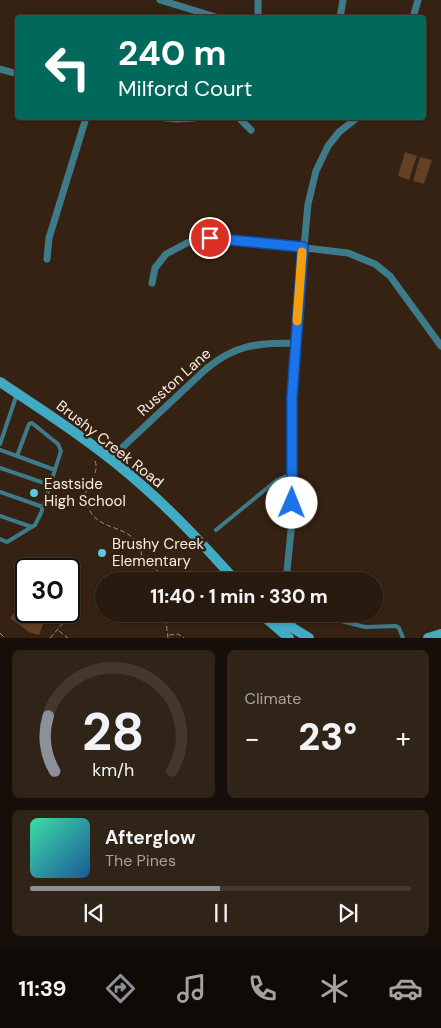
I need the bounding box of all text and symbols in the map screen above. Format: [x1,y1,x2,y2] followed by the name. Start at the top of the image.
[118,30,227,76] text: 240 m
[35,35,100,100] icon: left
[118,74,252,103] text: Milford Court
[189,217,231,259] pin
[196,224,224,252] icon: arrive
[133,344,215,420] street label: Russton Lane
[52,396,168,492] street label: Brushy Creek Road
[44,474,126,511] place label: Eastside High School
[265,476,317,528] position arrow
[28,487,40,499] marker: Eastside High School
[112,534,205,571] place label: Brushy Creek Elementary
[96,547,108,559] marker: Brushy Creek Elementary
[15,558,80,623] speed limit sign: 30
[150,584,328,609] text: 11:40 · 1 min · 330 m
[245,688,301,709] text: Climate
[82,698,145,766] text: 28
[298,712,357,762] text: 23°
[245,720,260,757] text: −
[396,720,411,757] text: +
[92,758,134,782] text: km/h
[105,825,196,850] text: Afterglow
[105,850,176,871] text: The Pines
[80,899,108,927] icon: previous
[207,899,235,927] icon: pause
[334,899,362,927] icon: next
[103,971,138,1006] icon: directions
[174,971,209,1006] icon: music
[245,971,280,1006] icon: phone
[317,971,352,1006] icon: climate
[388,971,423,1006] icon: car
[18,974,66,1003] text: 11:39

